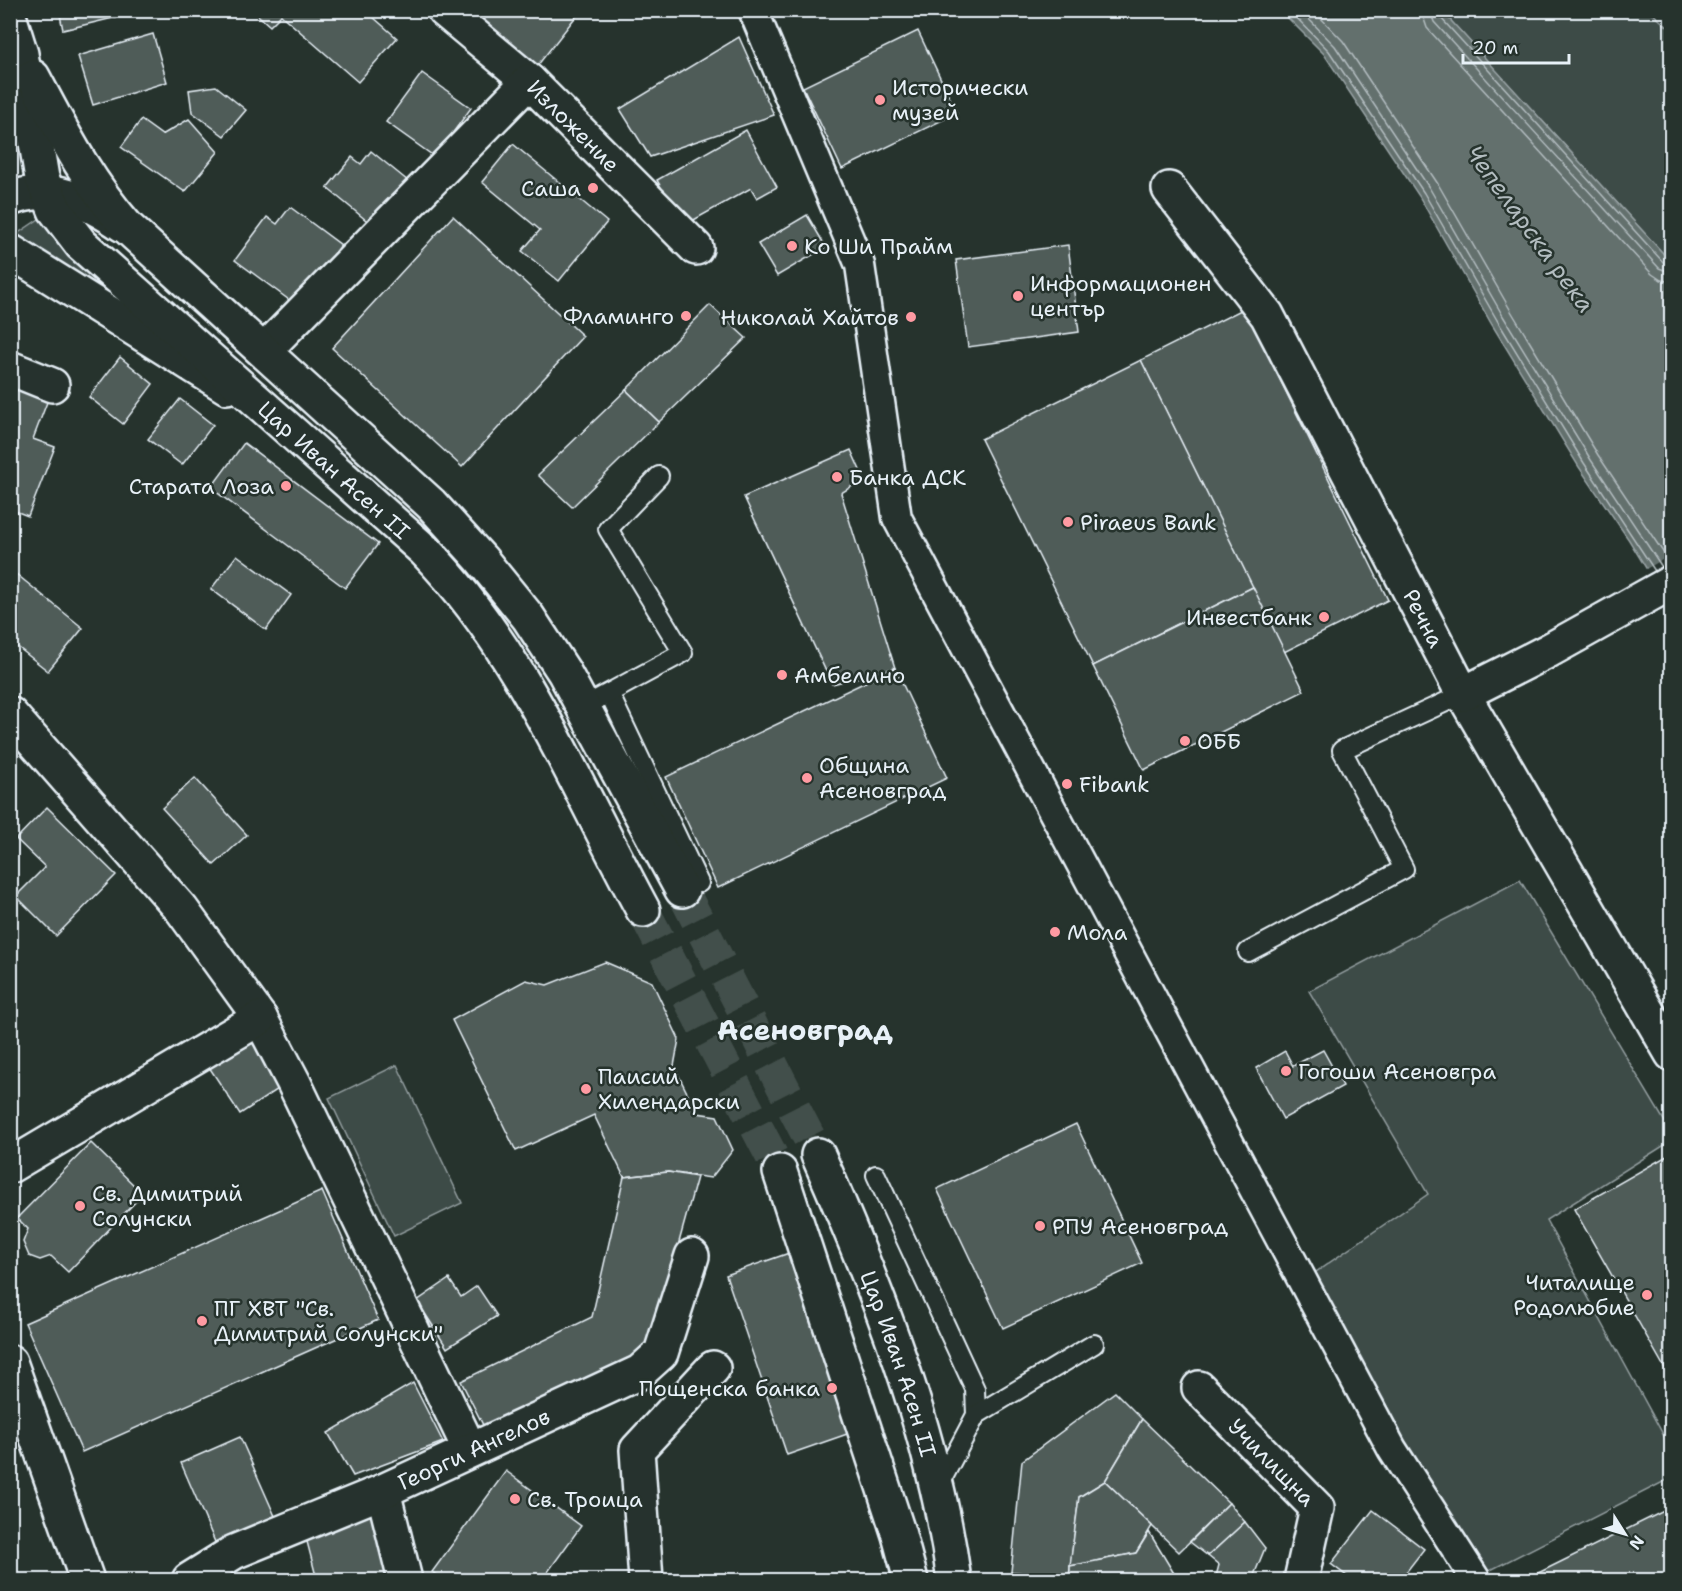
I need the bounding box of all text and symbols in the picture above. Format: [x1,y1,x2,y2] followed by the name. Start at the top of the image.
[1463,27,1570,65] scale bar
[1472,36,1518,60] text: 20 m
[521,73,626,179] street label: Изложение
[892,73,1028,127] place label: Исторически музей
[873,93,887,107] marker: Исторически музей
[1458,139,1602,319] water label: Чепеларска река
[521,174,581,203] place label: Саша
[586,181,600,195] marker: Саша
[804,232,953,261] place label: Ко Ши Прайм
[785,239,799,253] marker: Ко Ши Прайм
[1030,269,1211,323] place label: Информационен център
[1011,289,1025,303] marker: Информационен център
[563,302,674,331] place label: Фламинго
[720,303,899,332] place label: Николай Хайтов
[679,309,693,323] marker: Фламинго
[904,310,918,324] marker: Николай Хайтов
[252,395,416,546] street label: Цар Иван Асен II
[849,463,966,492] place label: Банка ДСК
[830,470,844,484] marker: Банка ДСК
[129,472,274,501] place label: Старата Лоза
[279,479,293,493] marker: Старата Лоза
[1080,508,1217,537] place label: Piraeus Bank
[1061,515,1075,529] marker: Piraeus Bank
[1396,584,1451,653] street label: Речна
[1186,603,1312,632] place label: Инвестбанк
[1317,610,1331,624] marker: Инвестбанк
[794,661,905,690] place label: Амбелино
[775,668,789,682] marker: Амбелино
[1197,727,1241,756] place label: ОББ
[1178,734,1192,748] marker: ОББ
[819,751,946,805] place label: Община Асеновград
[1079,770,1150,799] place label: Fibank
[800,771,814,785] marker: Община Асеновград
[1060,777,1074,791] marker: Fibank
[1067,918,1128,947] place label: Мола
[1048,925,1062,939] marker: Мола
[717,1011,893,1049] district label: Асеновград
[1298,1057,1496,1086] place label: Гогоши Асеновгра
[598,1062,740,1116] place label: Паисий Хилендарски
[1279,1064,1293,1078] marker: Гогоши Асеновгра
[579,1082,593,1096] marker: Паисий Хилендарски
[92,1179,243,1233] place label: Св. Димитрий Солунски
[73,1199,87,1213] marker: Св. Димитрий Солунски
[1052,1212,1228,1241] place label: РПУ Асеновград
[1033,1219,1047,1233] marker: РПУ Асеновград
[853,1267,943,1460] street label: Цар Иван Асен II
[1513,1268,1635,1322] place label: Читалище Родолюбие
[1640,1288,1654,1302] marker: Читалище Родолюбие
[214,1294,443,1348] place label: ПГ ХВТ "Св. Димитрий Солунски"
[195,1314,209,1328] marker: ПГ ХВТ "Св. Димитрий Солунски"
[639,1374,820,1403] place label: Пощенска банка
[825,1381,839,1395] marker: Пощенска банка
[393,1402,555,1497] street label: Георги Ангелов
[1222,1412,1321,1513] street label: Училищна
[527,1485,643,1514] place label: Св. Троица
[508,1492,522,1506] marker: Св. Троица
[1595,1504,1655,1564] north arrow
[1624,1531,1649,1554] text: N

